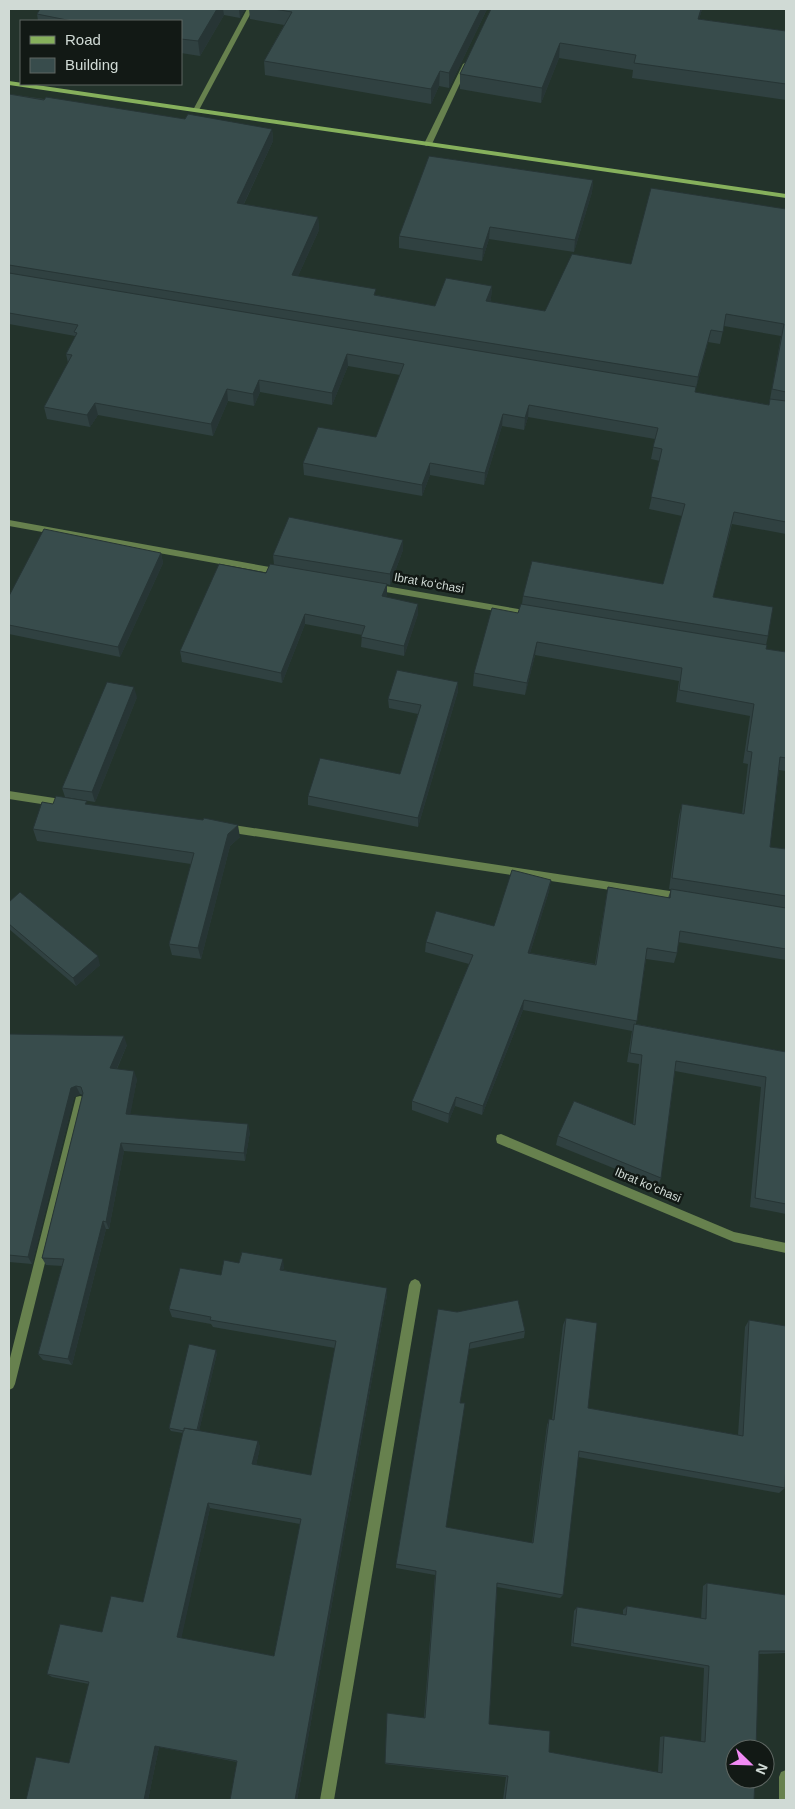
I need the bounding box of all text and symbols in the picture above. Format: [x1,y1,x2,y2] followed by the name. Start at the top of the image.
[20,20,182,85] legend
[65,31,101,48] text: Road
[65,56,118,73] text: Building
[393,570,465,596] street label: Ibrat koʻchasi
[613,1165,683,1205] street label: Ibrat koʻchasi
[725,1739,775,1789] north arrow
[753,1761,771,1777] text: N

